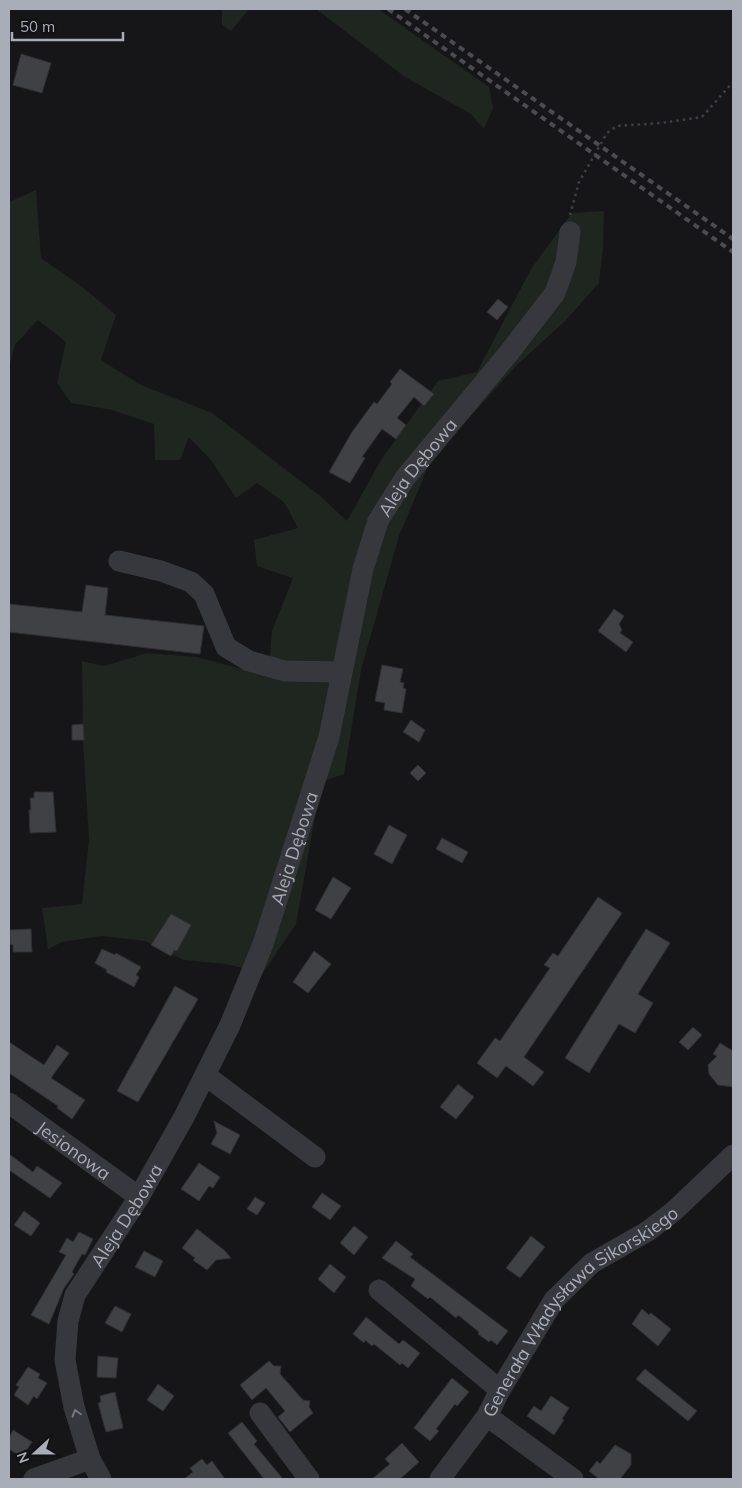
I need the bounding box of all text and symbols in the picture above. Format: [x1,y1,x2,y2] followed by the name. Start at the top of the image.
[12,10,124,42] scale bar
[20,17,55,36] text: 50 m
[372,413,462,520] street label: Aleja Dębowa
[265,789,322,908] street label: Aleja Dębowa
[32,1115,116,1184] street label: Jesionowa
[85,1159,167,1271] street label: Aleja Dębowa
[477,1201,682,1421] street label: Generała Władysława Sikorskiego
[72,1409,82,1417] one-way arrow
[10,1428,60,1478] north arrow
[13,1449,33,1466] text: N

